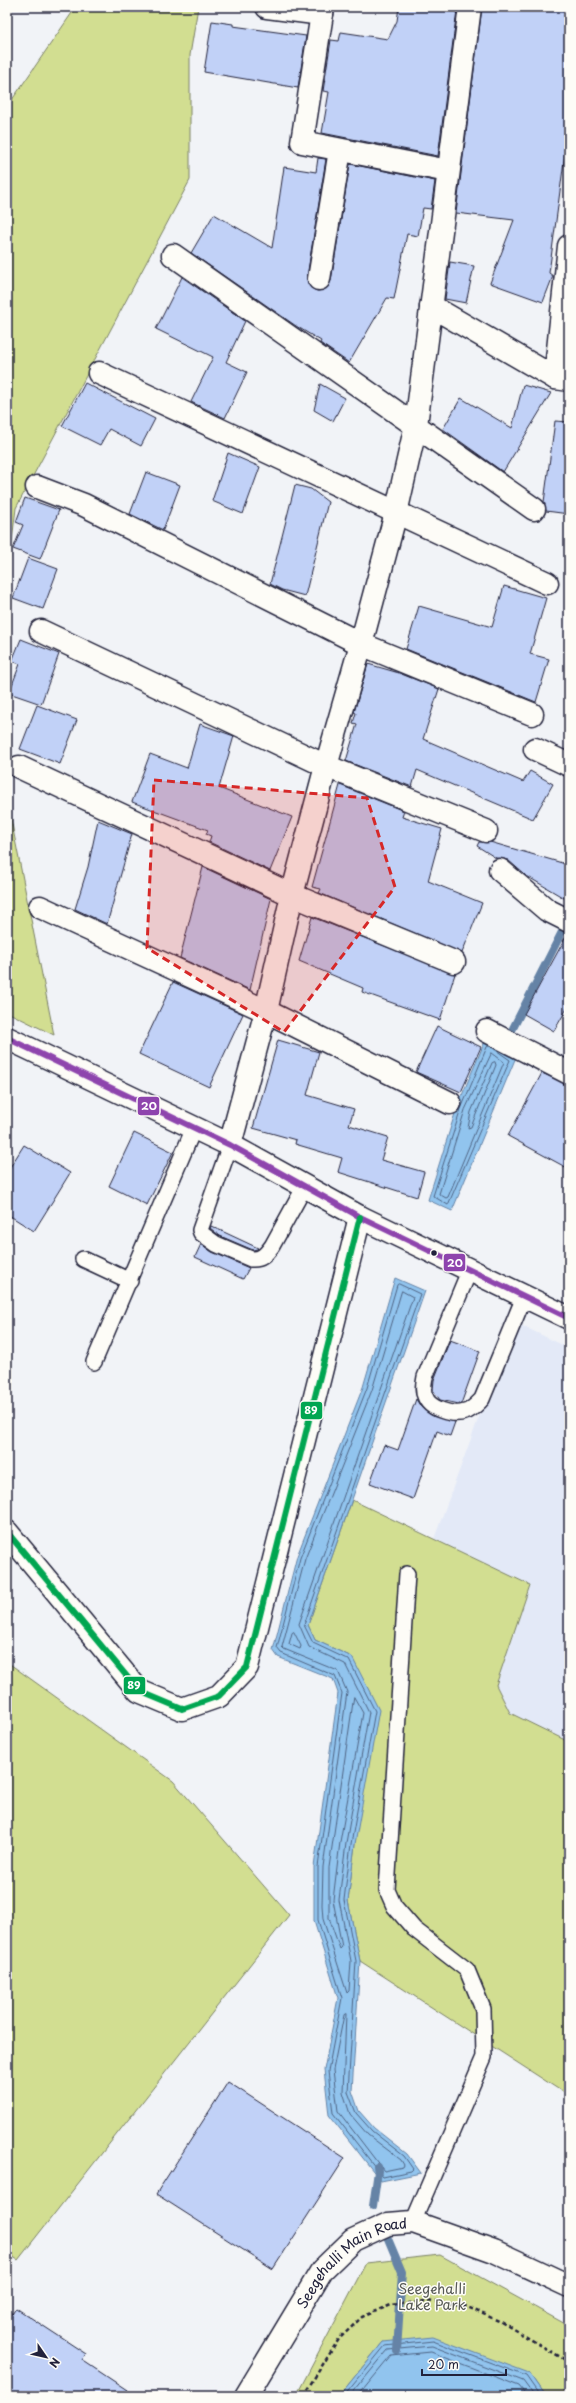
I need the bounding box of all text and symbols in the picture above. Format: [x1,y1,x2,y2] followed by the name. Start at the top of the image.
[137,1096,160,1116] line badge: 20
[141,1097,157,1114] text: 20
[429,1248,439,1258] unlabelled marker
[443,1253,466,1272] line badge: 20
[447,1254,463,1271] text: 20
[300,1401,323,1420] line badge: 89
[304,1401,318,1418] text: 89
[123,1676,146,1695] line badge: 89
[127,1676,141,1693] text: 89
[291,2212,408,2312] street label: Seegehalli Main Road
[398,2278,467,2315] park label: Seegehalli Lake Park
[26,2337,66,2377] north arrow
[422,2351,506,2377] scale bar
[45,2355,64,2371] text: N
[428,2355,459,2373] text: 20 m

